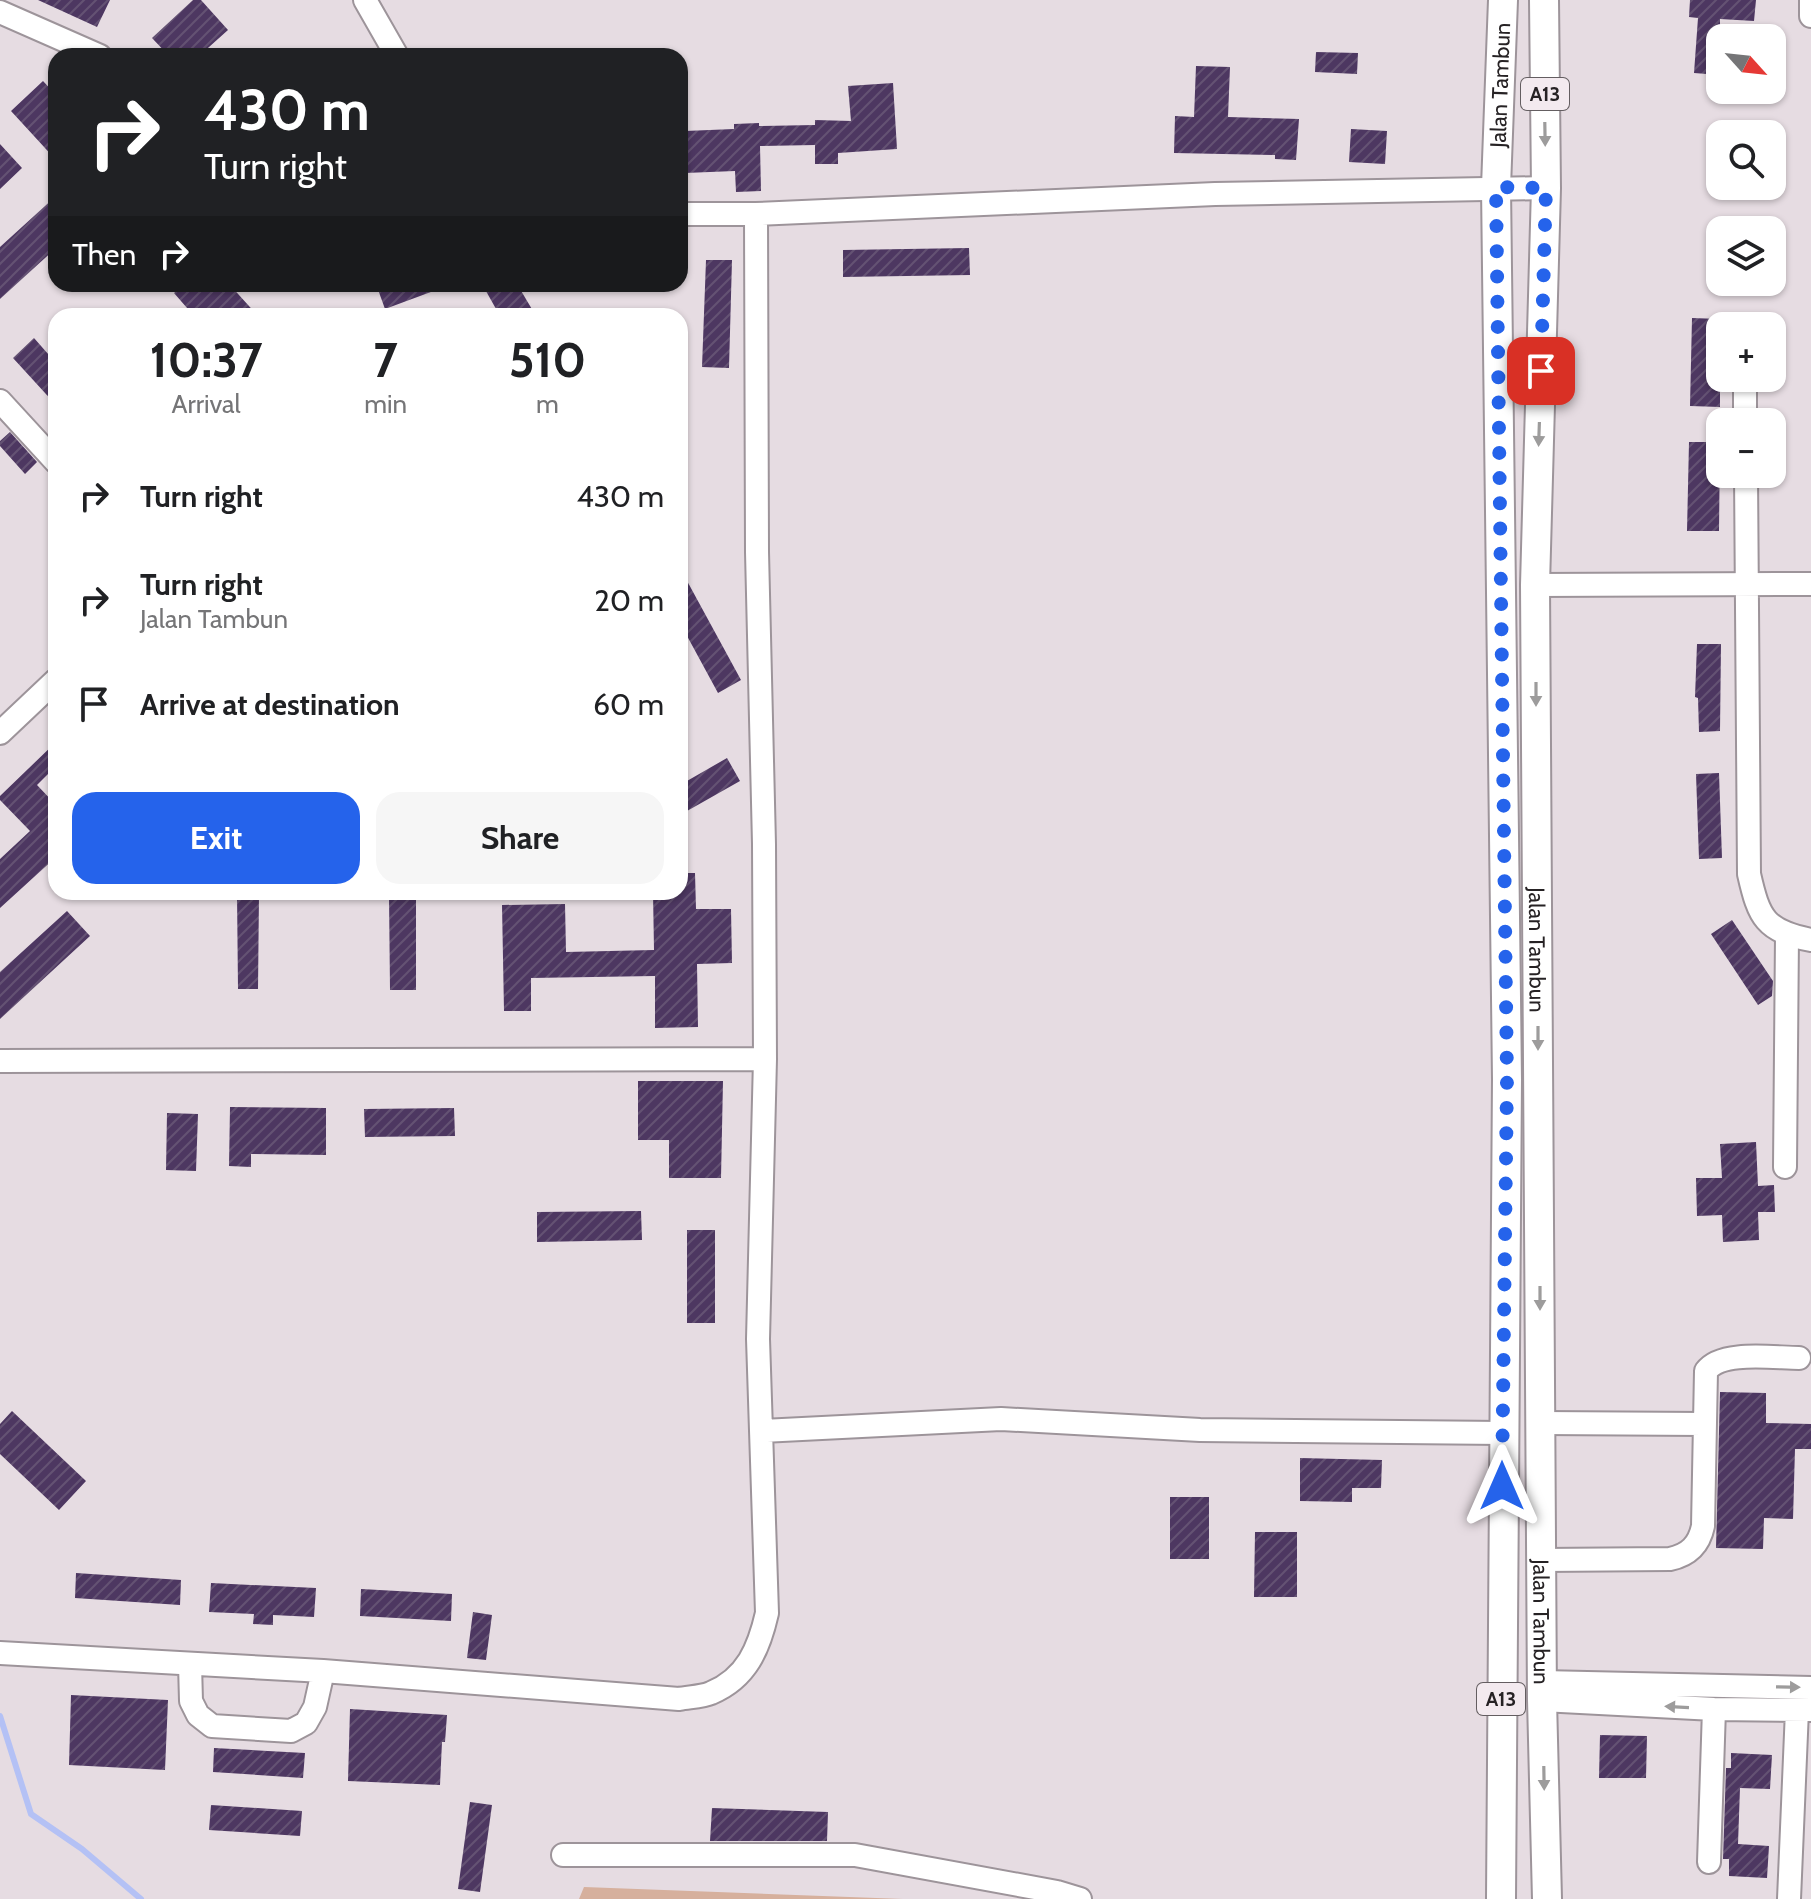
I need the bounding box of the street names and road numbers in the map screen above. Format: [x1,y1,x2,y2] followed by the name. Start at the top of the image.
[1484,22,1516,149] street label: Jalan Tambun
[1521,78,1569,110] road number: A13
[1523,886,1551,1013] street label: Jalan Tambun
[1528,1558,1555,1685] street label: Jalan Tambun
[1477,1683,1525,1715] road number: A13

